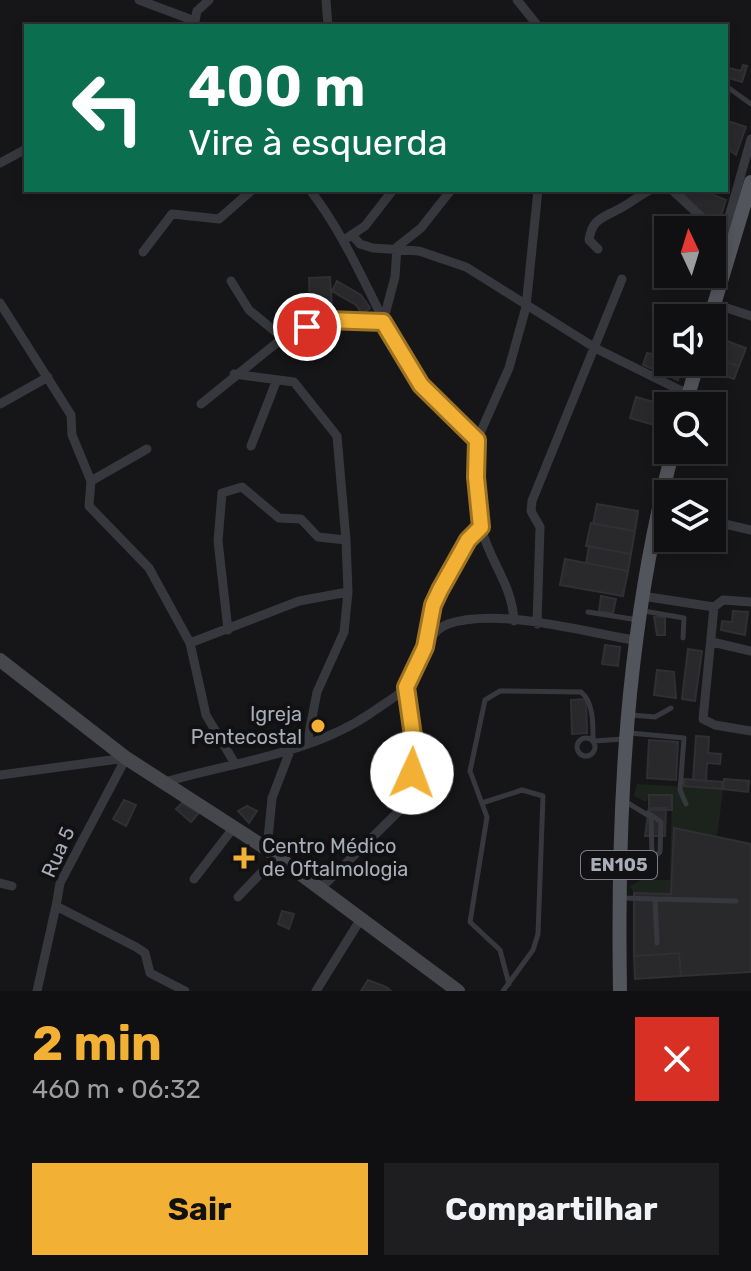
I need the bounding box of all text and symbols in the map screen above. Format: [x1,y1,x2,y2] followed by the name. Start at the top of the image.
[188,54,366,120] text: 400 m
[56,56,160,160] icon: left
[188,121,448,164] text: Vire à esquerda
[654,216,726,288] north arrow
[654,216,726,552] map controls
[273,293,341,361] pin
[654,304,726,376] button: sound
[285,305,329,349] icon: arrive
[654,392,726,464] button: search
[654,480,726,552] button: layers
[191,702,302,749] place label: Igreja Pentecostal
[309,717,327,735] marker: Igreja Pentecostal
[370,731,454,815] position arrow
[36,823,80,881] street label: Rua 5
[262,834,408,881] place label: Centro Médico de Oftalmologia
[233,847,255,869] marker: Centro Médico de Oftalmologia
[581,851,657,879] road number: EN105
[32,1015,162,1072] text: 2 min
[635,1017,719,1101] button: close
[32,1074,201,1105] text: 460 m · 06:32
[32,1163,368,1255] button: Sair
[384,1163,719,1255] button: Compartilhar

